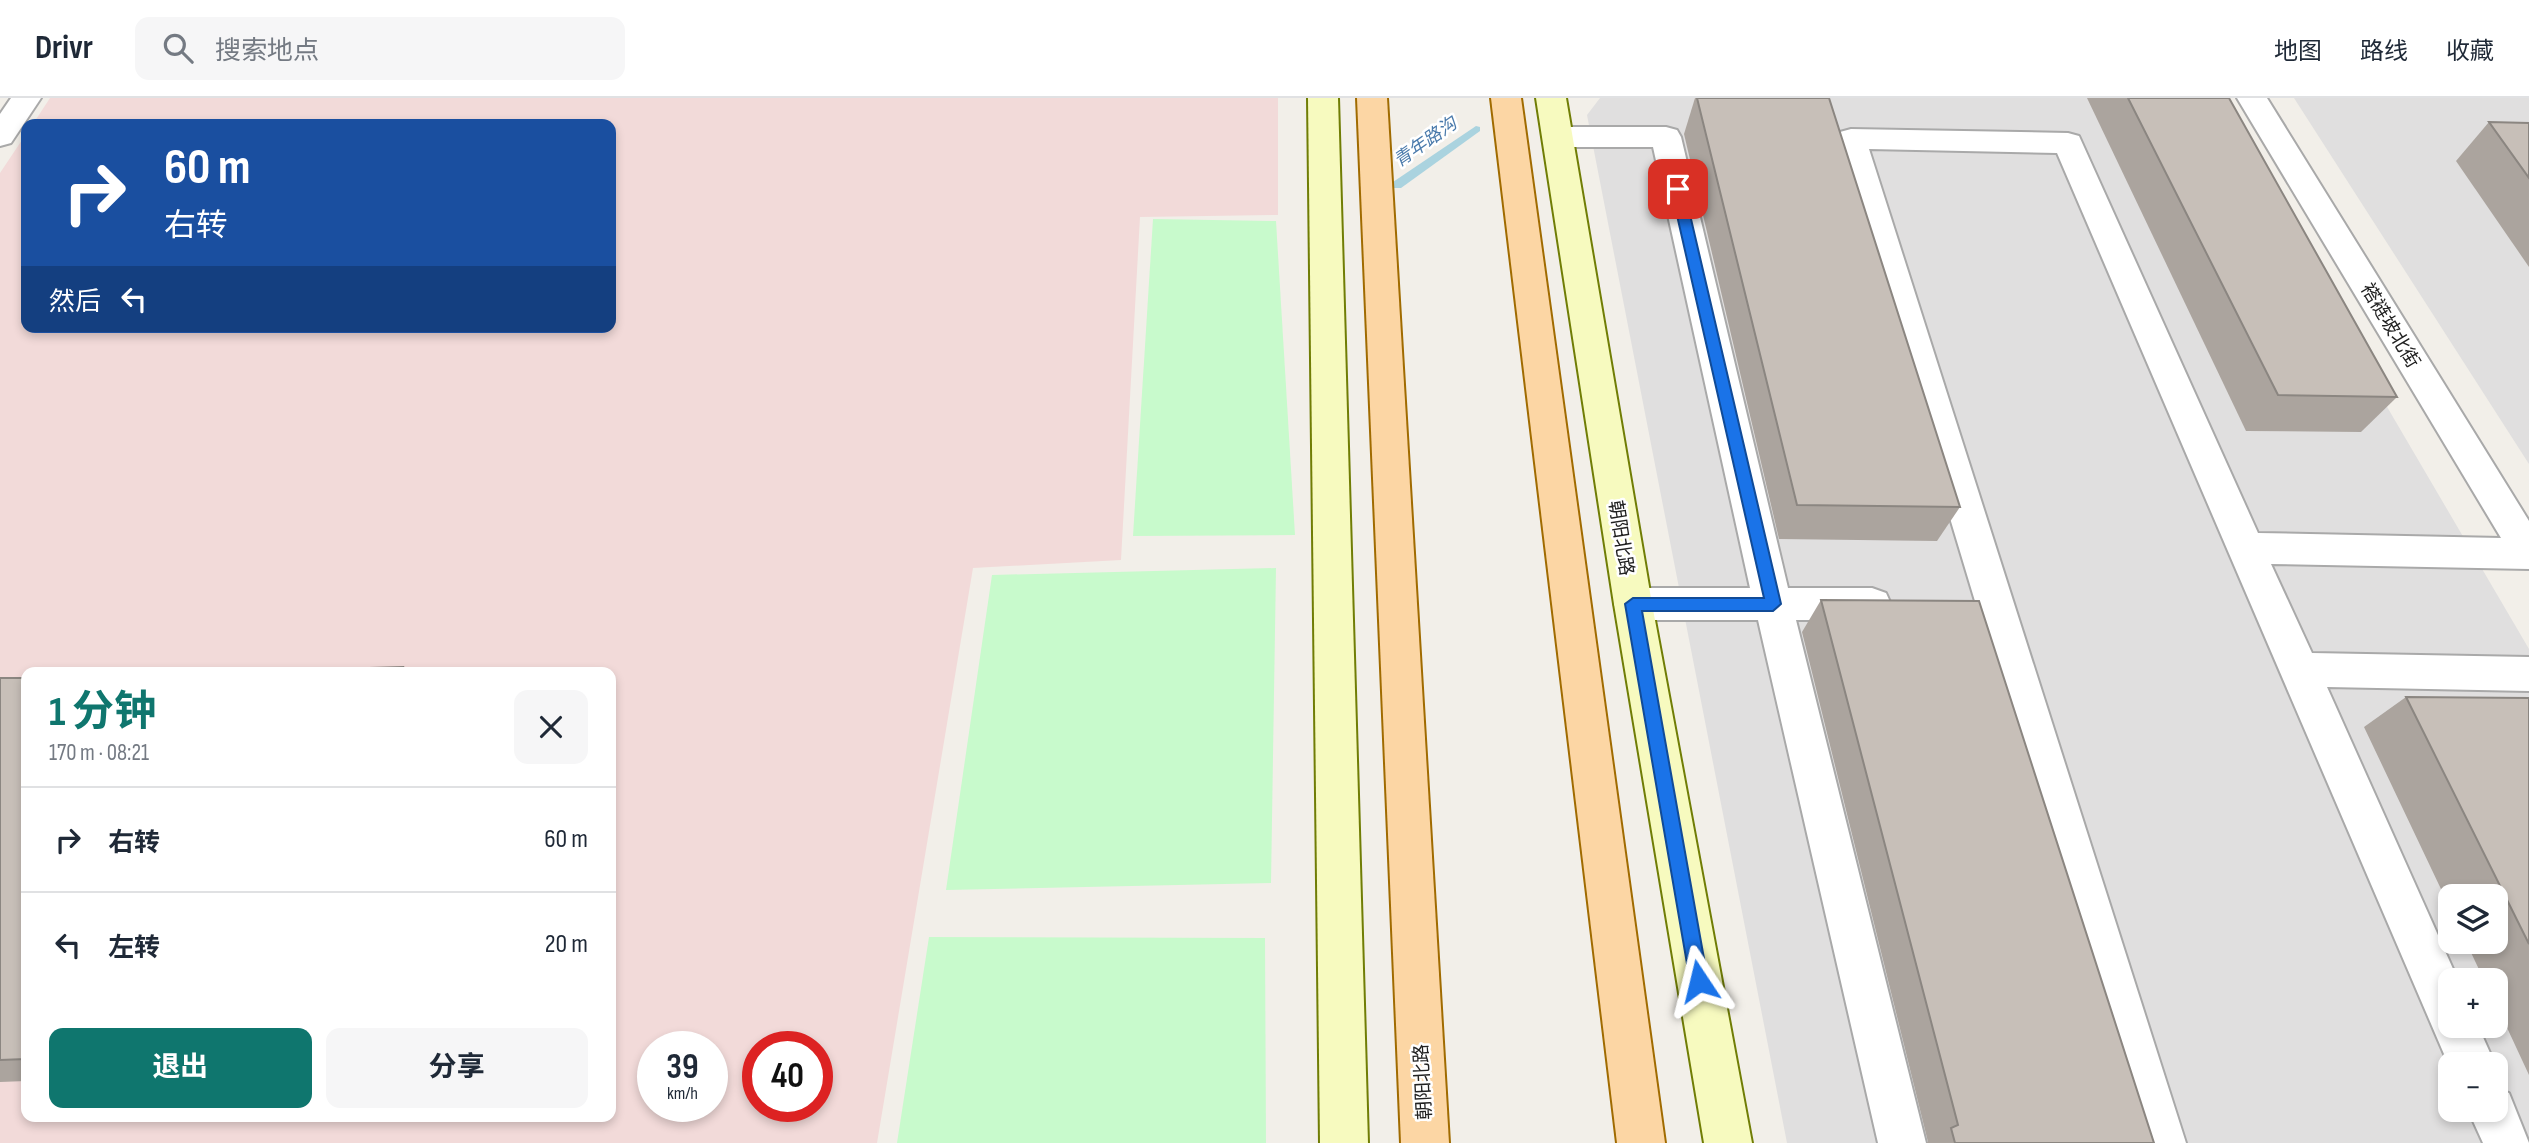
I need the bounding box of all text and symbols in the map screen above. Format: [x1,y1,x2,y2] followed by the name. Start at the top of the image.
[135,17,625,80] search box
[35,28,93,68] text: Drivr
[159,29,197,67] icon: search
[215,36,319,67] text: 搜索地点
[2274,37,2322,66] text: 地图
[2360,37,2408,66] text: 路线
[2446,37,2494,66] text: 收藏
[1390,112,1462,172] water label: 青年路沟
[164,139,251,198] text: 60 m
[49,147,140,238] icon: right
[1648,159,1708,219] pin
[1659,170,1697,208] icon: arrive
[164,207,228,246] text: 右转
[2355,279,2424,372] street label: 褡裢坡北街
[115,280,153,318] icon: left
[49,287,101,318] text: 然后
[1603,499,1638,578] street label: 朝阳北路
[49,687,156,738] text: 1 分钟
[514,690,588,764] button: close
[49,739,149,767] text: 170 m · 08:21
[49,821,87,859] icon: right
[544,824,588,855] text: 60 m
[108,828,160,859] text: 右转
[2438,884,2508,1122] map controls
[2438,884,2508,954] button: layers
[49,926,87,964] icon: left
[545,929,588,960] text: 20 m
[108,933,160,964] text: 左转
[1662,944,1736,1018] position arrow
[2438,968,2508,1038] button: +
[49,1028,312,1108] button: 退出
[326,1028,588,1108] button: 分享
[742,1031,833,1122] speed limit sign: 40
[1410,1043,1437,1120] street label: 朝阳北路
[666,1046,699,1089] text: 39
[2438,1052,2508,1122] button: −
[667,1083,698,1104] text: km/h

